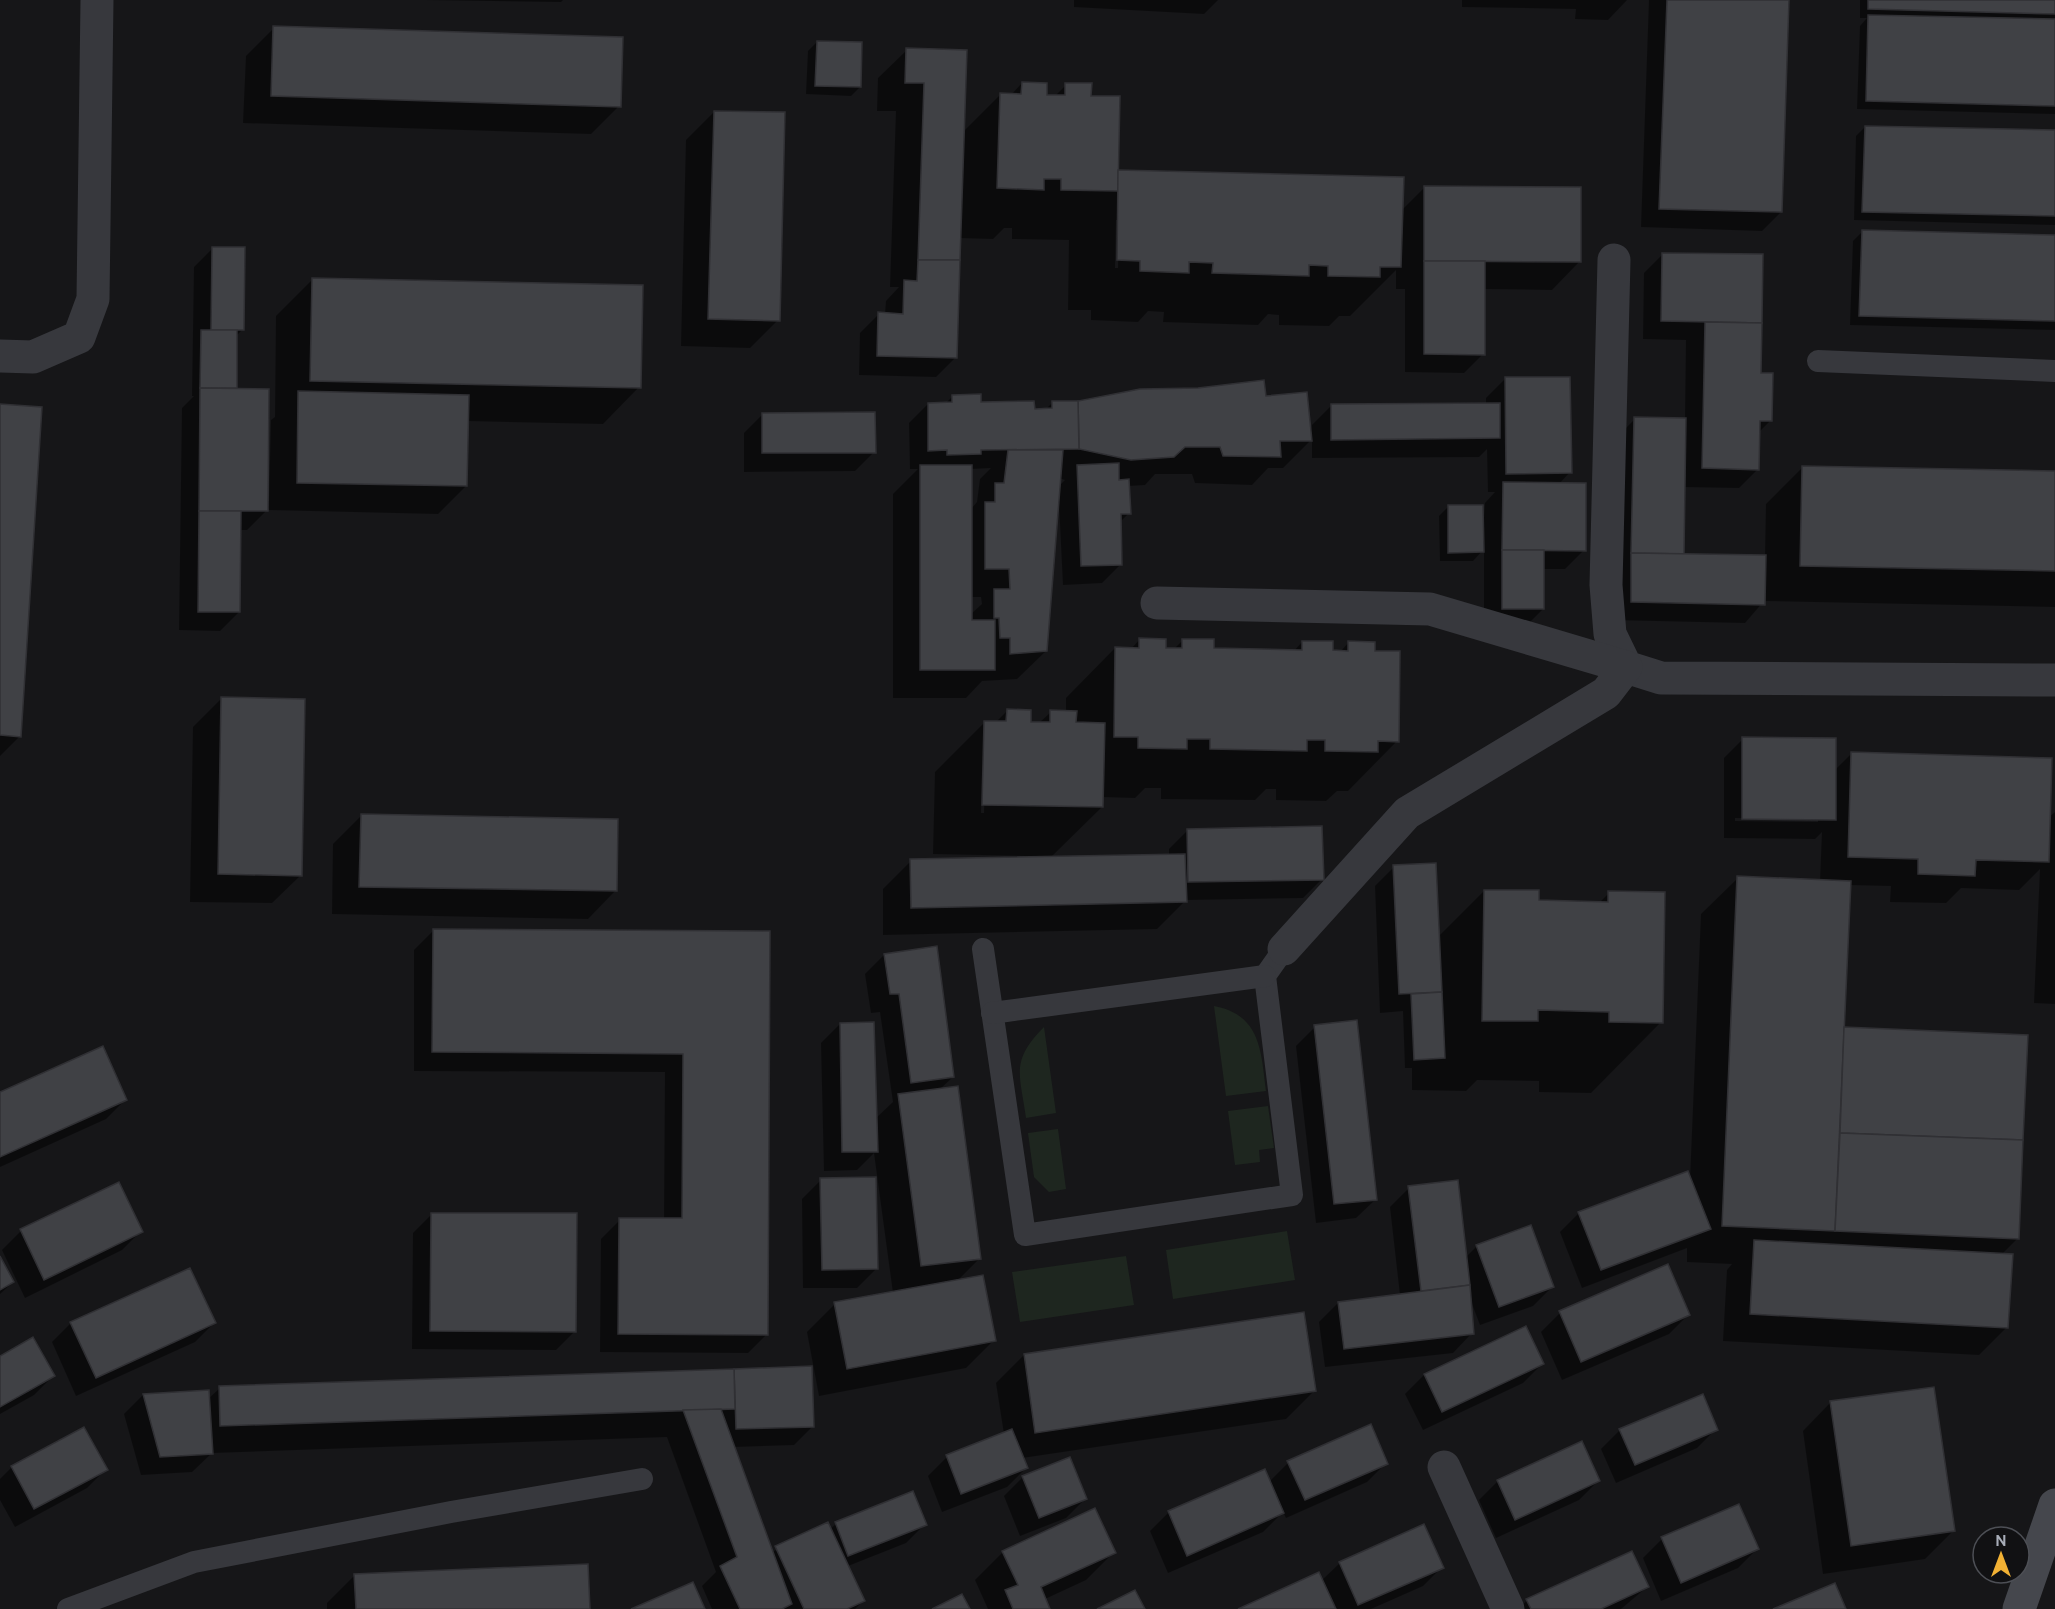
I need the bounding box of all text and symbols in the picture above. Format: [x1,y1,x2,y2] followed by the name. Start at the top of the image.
[1971,1525,2031,1585] north arrow
[1995,1531,2007,1550] text: N

